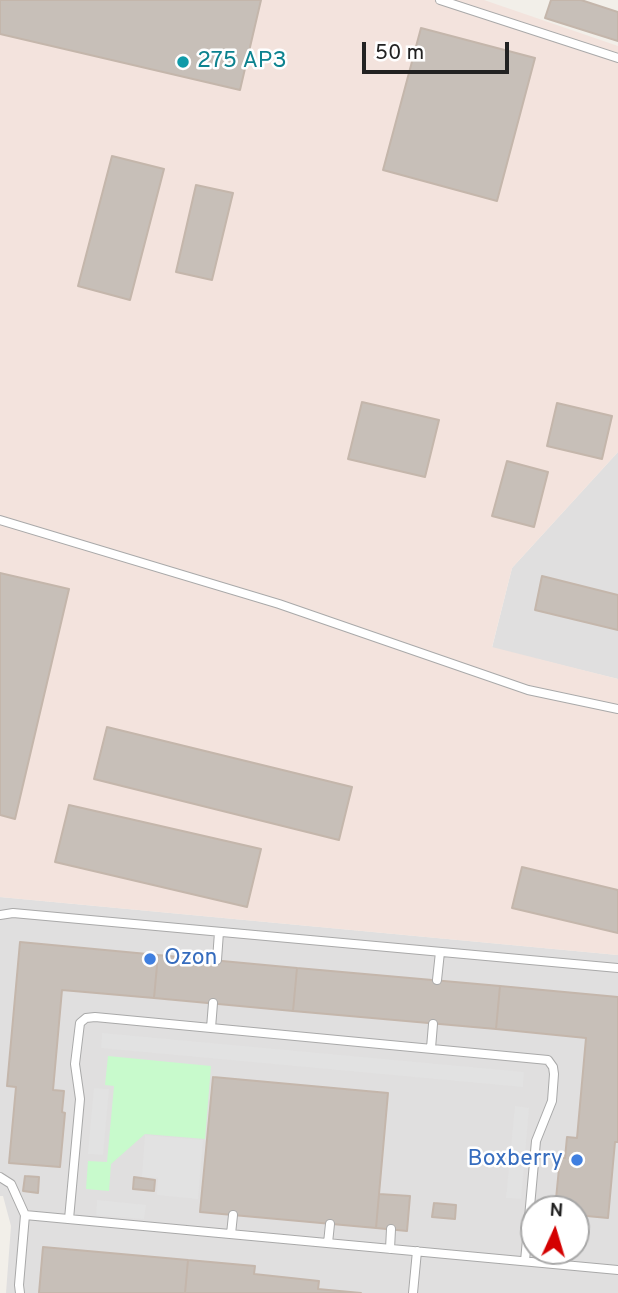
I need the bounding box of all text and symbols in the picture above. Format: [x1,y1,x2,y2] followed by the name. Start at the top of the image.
[366,28,513,72] scale bar
[375,40,424,67] text: 50 m
[197,48,287,76] place label: 275 АРЗ
[175,54,191,70] marker: 275 АРЗ
[164,945,217,973] place label: Ozon
[142,951,158,967] marker: Ozon
[467,1146,563,1174] place label: Boxberry
[569,1152,585,1168] marker: Boxberry
[520,1195,590,1265] north arrow
[549,1199,564,1223] text: N

